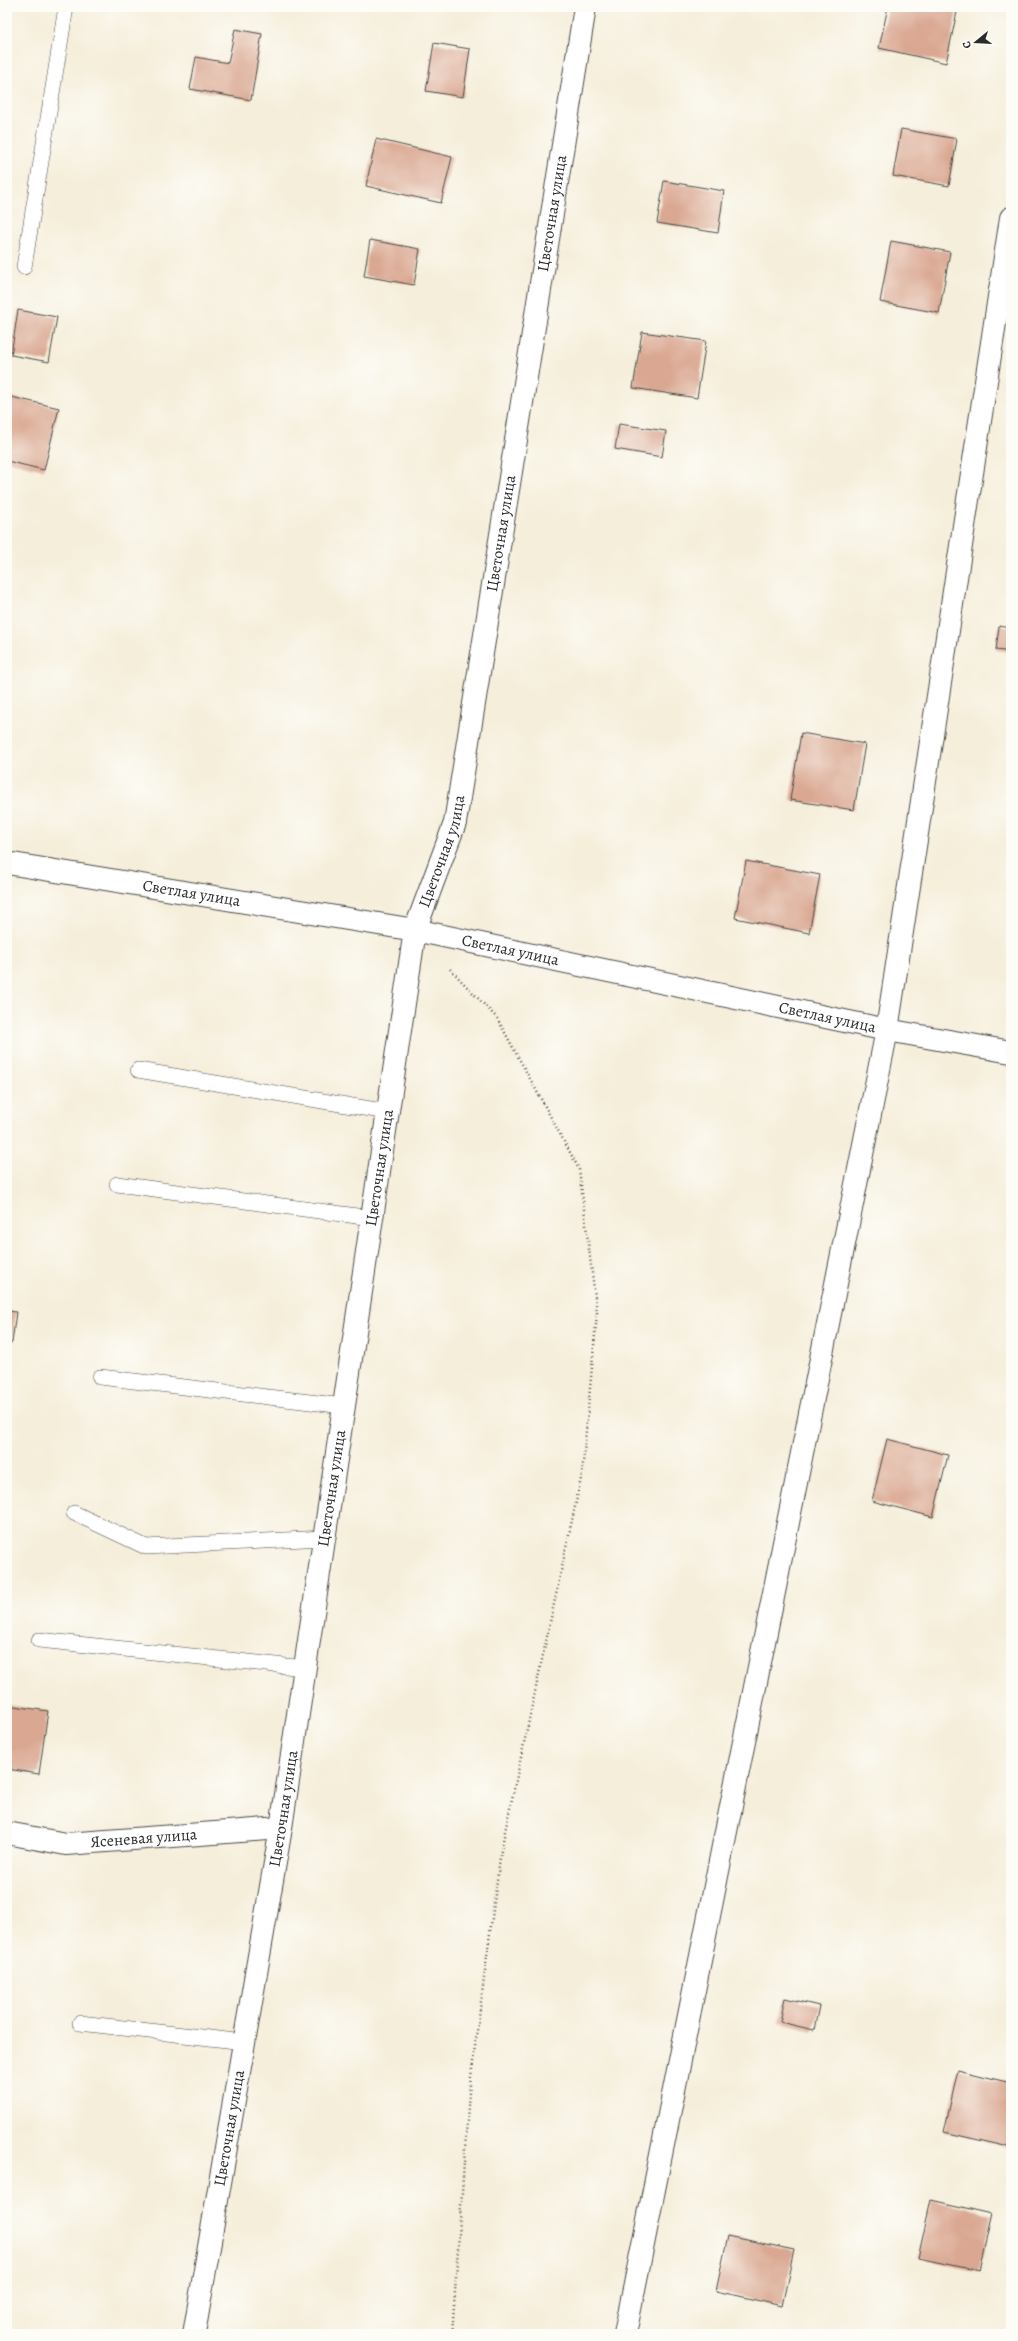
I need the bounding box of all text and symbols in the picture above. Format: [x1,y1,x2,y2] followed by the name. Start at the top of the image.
[956,22,996,62] north arrow
[959,39,975,50] text: С
[532,153,572,273] street label: Цветочная улица
[481,473,521,593] street label: Цветочная улица
[413,793,470,911] street label: Цветочная улица
[141,874,243,912] street label: Светлая улица
[460,929,562,971] street label: Светлая улица
[777,996,879,1039] street label: Светлая улица
[360,1107,399,1228] street label: Цветочная улица
[312,1428,351,1548] street label: Цветочная улица
[264,1748,304,1869] street label: Цветочная улица
[90,1823,198,1853] street label: Ясеневая улица
[209,2068,250,2188] street label: Цветочная улица

